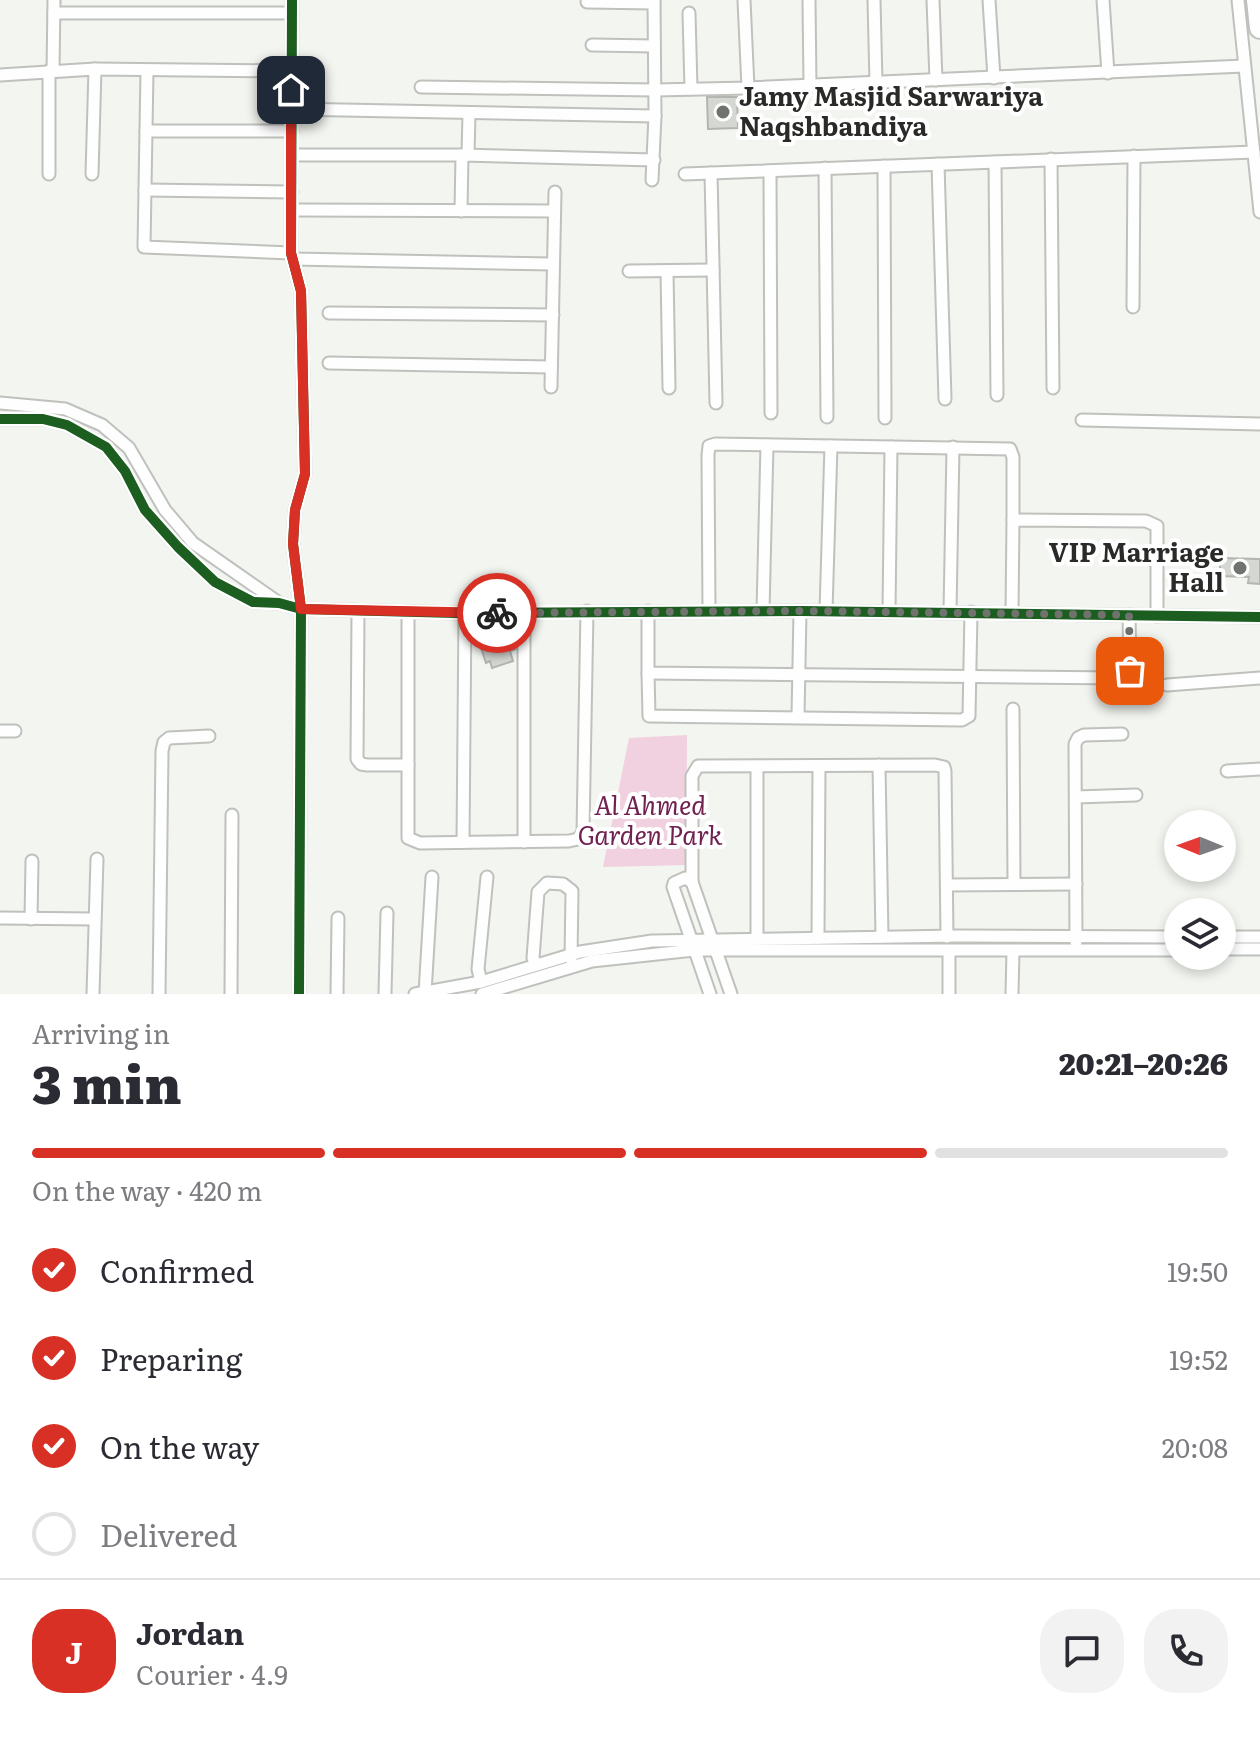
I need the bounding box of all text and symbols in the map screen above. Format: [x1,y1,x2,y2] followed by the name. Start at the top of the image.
[257,56,325,124] pin
[269,68,313,112] icon: home
[739,75,1043,144] place label: Jamy Masjid Sarwariya Naqshbandiya
[714,103,732,121] marker: Jamy Masjid Sarwariya Naqshbandiya
[1049,531,1224,600] place label: VIP Marriage Hall
[1231,559,1249,577] marker: VIP Marriage Hall
[457,573,537,653] courier
[475,591,519,635] icon: bike
[1096,637,1164,705] pin
[1108,649,1152,693] icon: bag
[577,784,723,853] park label: Al Ahmed Garden Park
[1164,810,1236,882] north arrow
[1164,810,1236,970] map controls
[1164,898,1236,970] button: layers
[32,1013,170,1052] text: Arriving in
[1059,1040,1228,1084] text: 20:21–20:26
[32,1043,182,1120] text: 3 min
[32,1170,262,1209] text: On the way · 420 m
[32,1248,76,1292] icon: check
[100,1248,254,1292] text: Confirmed
[1167,1251,1228,1290] text: 19:50
[32,1336,76,1380] icon: check
[100,1336,242,1380] text: Preparing
[1169,1339,1228,1378] text: 19:52
[32,1424,76,1468] icon: check
[100,1424,259,1468] text: On the way
[1162,1427,1228,1466] text: 20:08
[100,1512,237,1556] text: Delivered
[1040,1609,1124,1693] button: chat
[1144,1609,1228,1693] button: phone
[136,1610,244,1654] text: Jordan
[65,1629,83,1673] text: J
[136,1654,288,1693] text: Courier · 4.9

